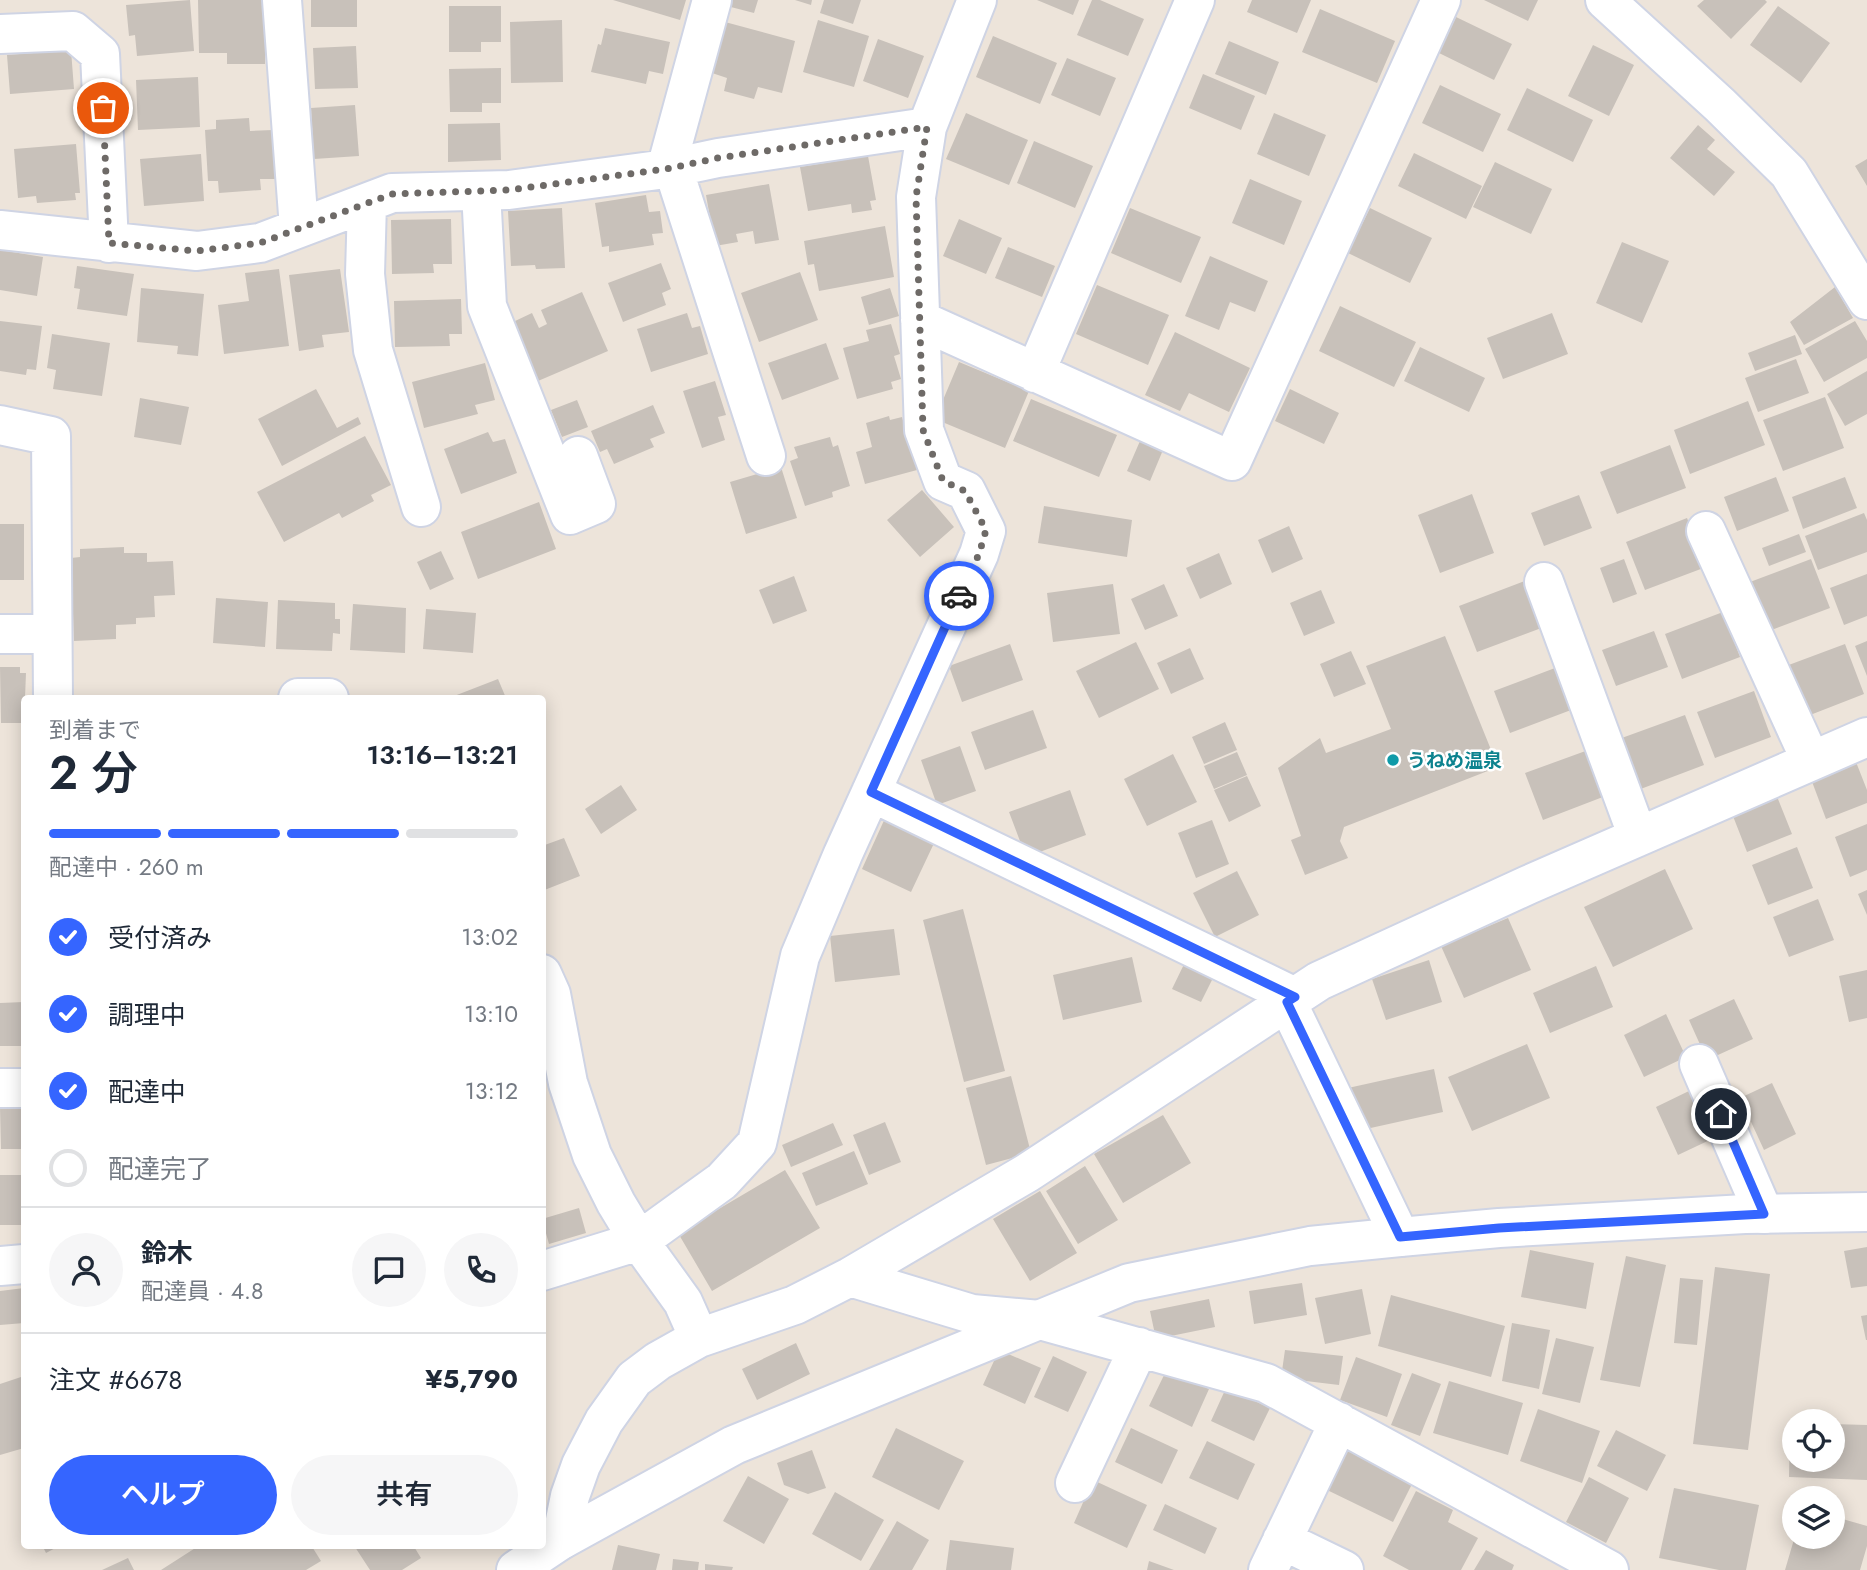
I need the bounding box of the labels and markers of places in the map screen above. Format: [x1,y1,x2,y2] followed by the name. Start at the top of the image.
[73,78,133,138] pin
[1407,747,1502,774] place label: うねめ温泉
[1385,752,1401,768] marker: うねめ温泉
[1691,1084,1751,1144] pin

